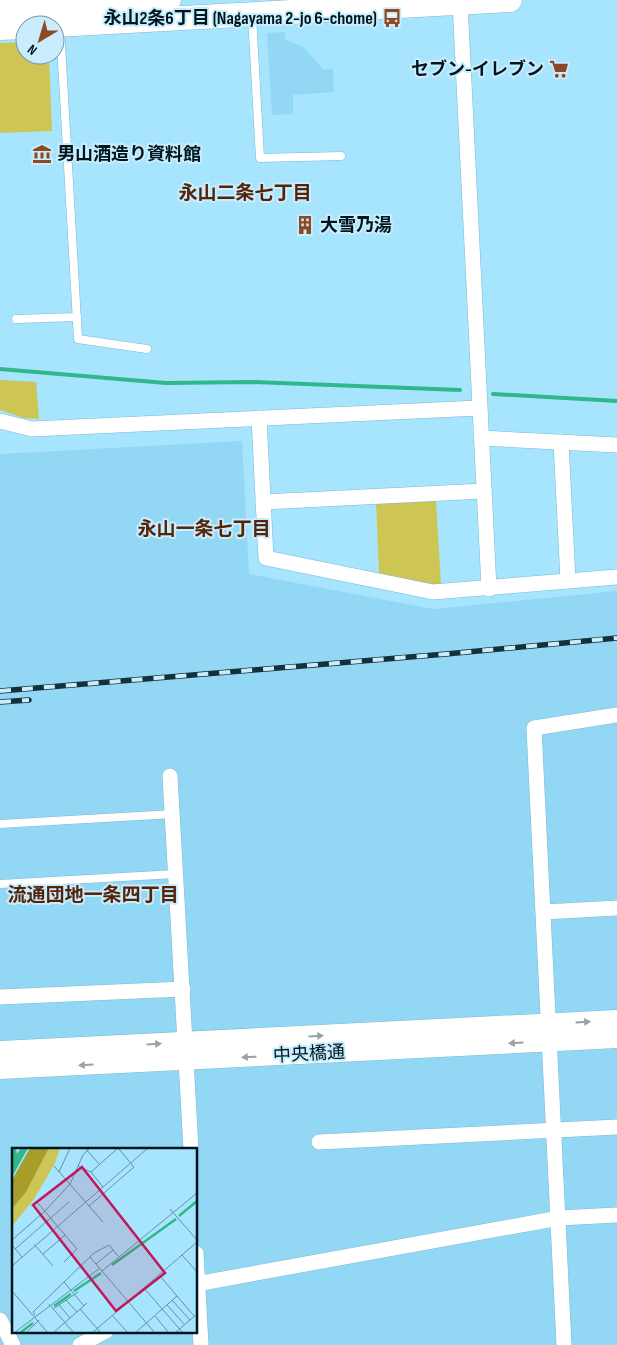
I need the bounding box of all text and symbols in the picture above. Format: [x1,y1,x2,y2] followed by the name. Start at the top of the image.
[381,7,403,29] bus stop icon: 永山2条6丁目 (Nagayama 2-jo 6-chome)
[103,8,377,29] place label: 永山2条6丁目 (Nagayama 2-jo 6-chome)
[15,15,65,65] north arrow
[24,41,40,59] text: N
[548,58,570,80] supermarket icon: セブン-イレブン
[411,59,544,80] place label: セブン-イレブン
[31,143,53,165] museum icon: 男山酒造り資料館
[57,144,201,165] place label: 男山酒造り資料館
[178,182,312,205] district label: 永山二条七丁目
[294,214,316,236] building icon: 大雪乃湯
[320,215,392,236] place label: 大雪乃湯
[137,518,271,541] district label: 永山一条七丁目
[7,884,179,907] district label: 流通団地一条四丁目
[575,1018,591,1026] one-way arrow
[308,1031,324,1039] one-way arrow
[146,1039,162,1047] one-way arrow
[508,1040,524,1048] one-way arrow
[272,1042,346,1066] street label: 中央橋通
[240,1053,256,1061] one-way arrow
[78,1061,94,1069] one-way arrow
[12,1148,198,1332] inset map

